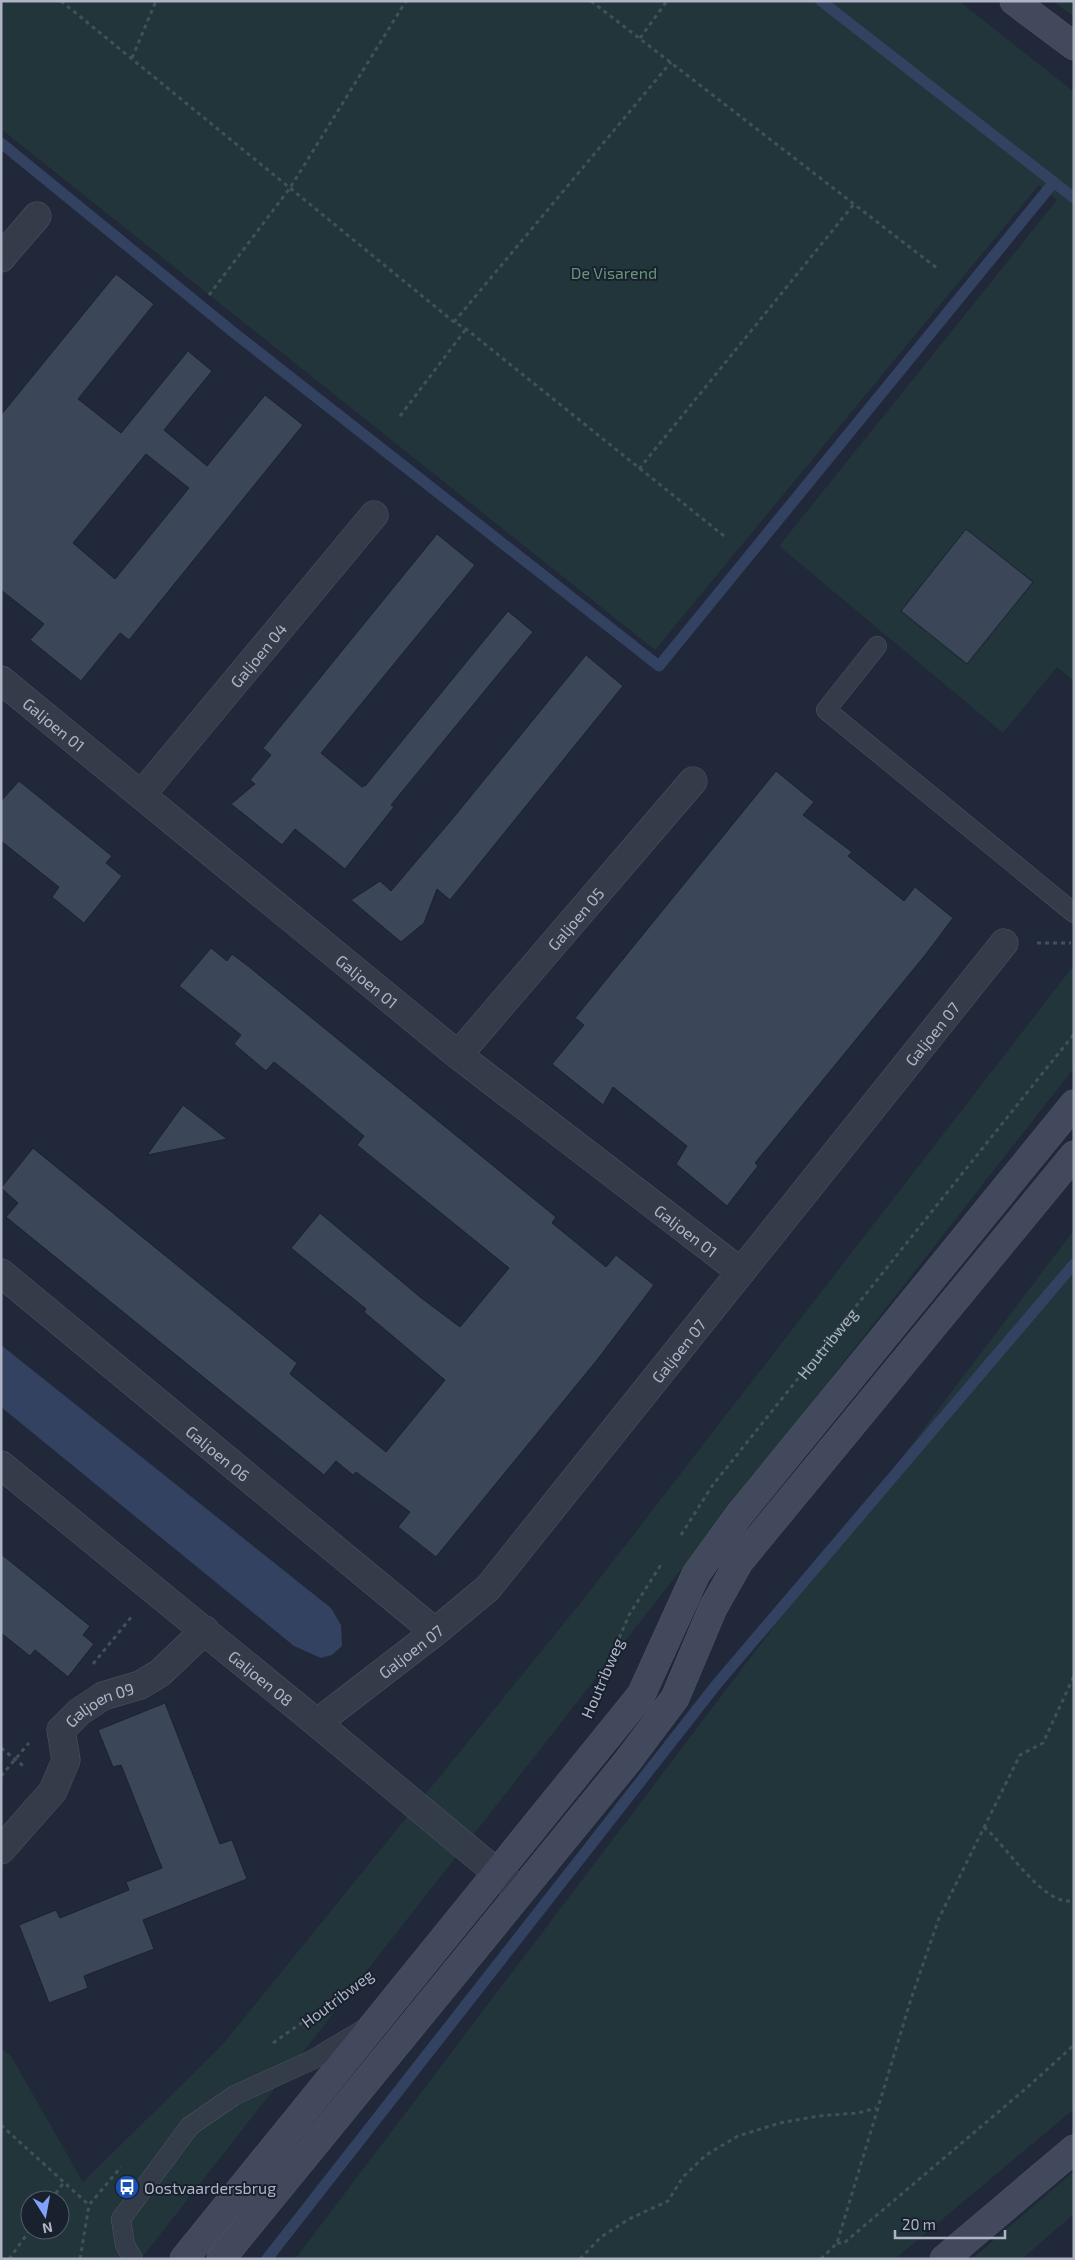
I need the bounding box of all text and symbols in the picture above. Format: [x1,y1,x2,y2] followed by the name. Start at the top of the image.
[571,263,657,282] park label: De Visarend
[226,619,290,691] street label: Galjoen 04
[20,693,89,755] street label: Galjoen 01
[543,883,607,954] street label: Galjoen 05
[333,950,402,1012] street label: Galjoen 01
[900,998,963,1069] street label: Galjoen 07
[651,1200,722,1260] street label: Galjoen 01
[792,1304,860,1382] street label: Houtribweg
[647,1315,709,1386] street label: Galjoen 07
[183,1421,254,1485] street label: Galjoen 06
[375,1620,446,1682] street label: Galjoen 07
[577,1635,627,1721] street label: Houtribweg
[225,1646,297,1709] street label: Galjoen 08
[61,1678,136,1730] street label: Galjoen 09
[297,1965,377,2031] street label: Houtribweg
[114,2174,140,2200] bus stop icon: Oostvaardersbrug
[144,2178,276,2197] place label: Oostvaardersbrug
[20,2190,70,2240] north arrow
[895,2208,1005,2240] scale bar
[902,2215,936,2233] text: 20 m
[41,2219,54,2238] text: N

